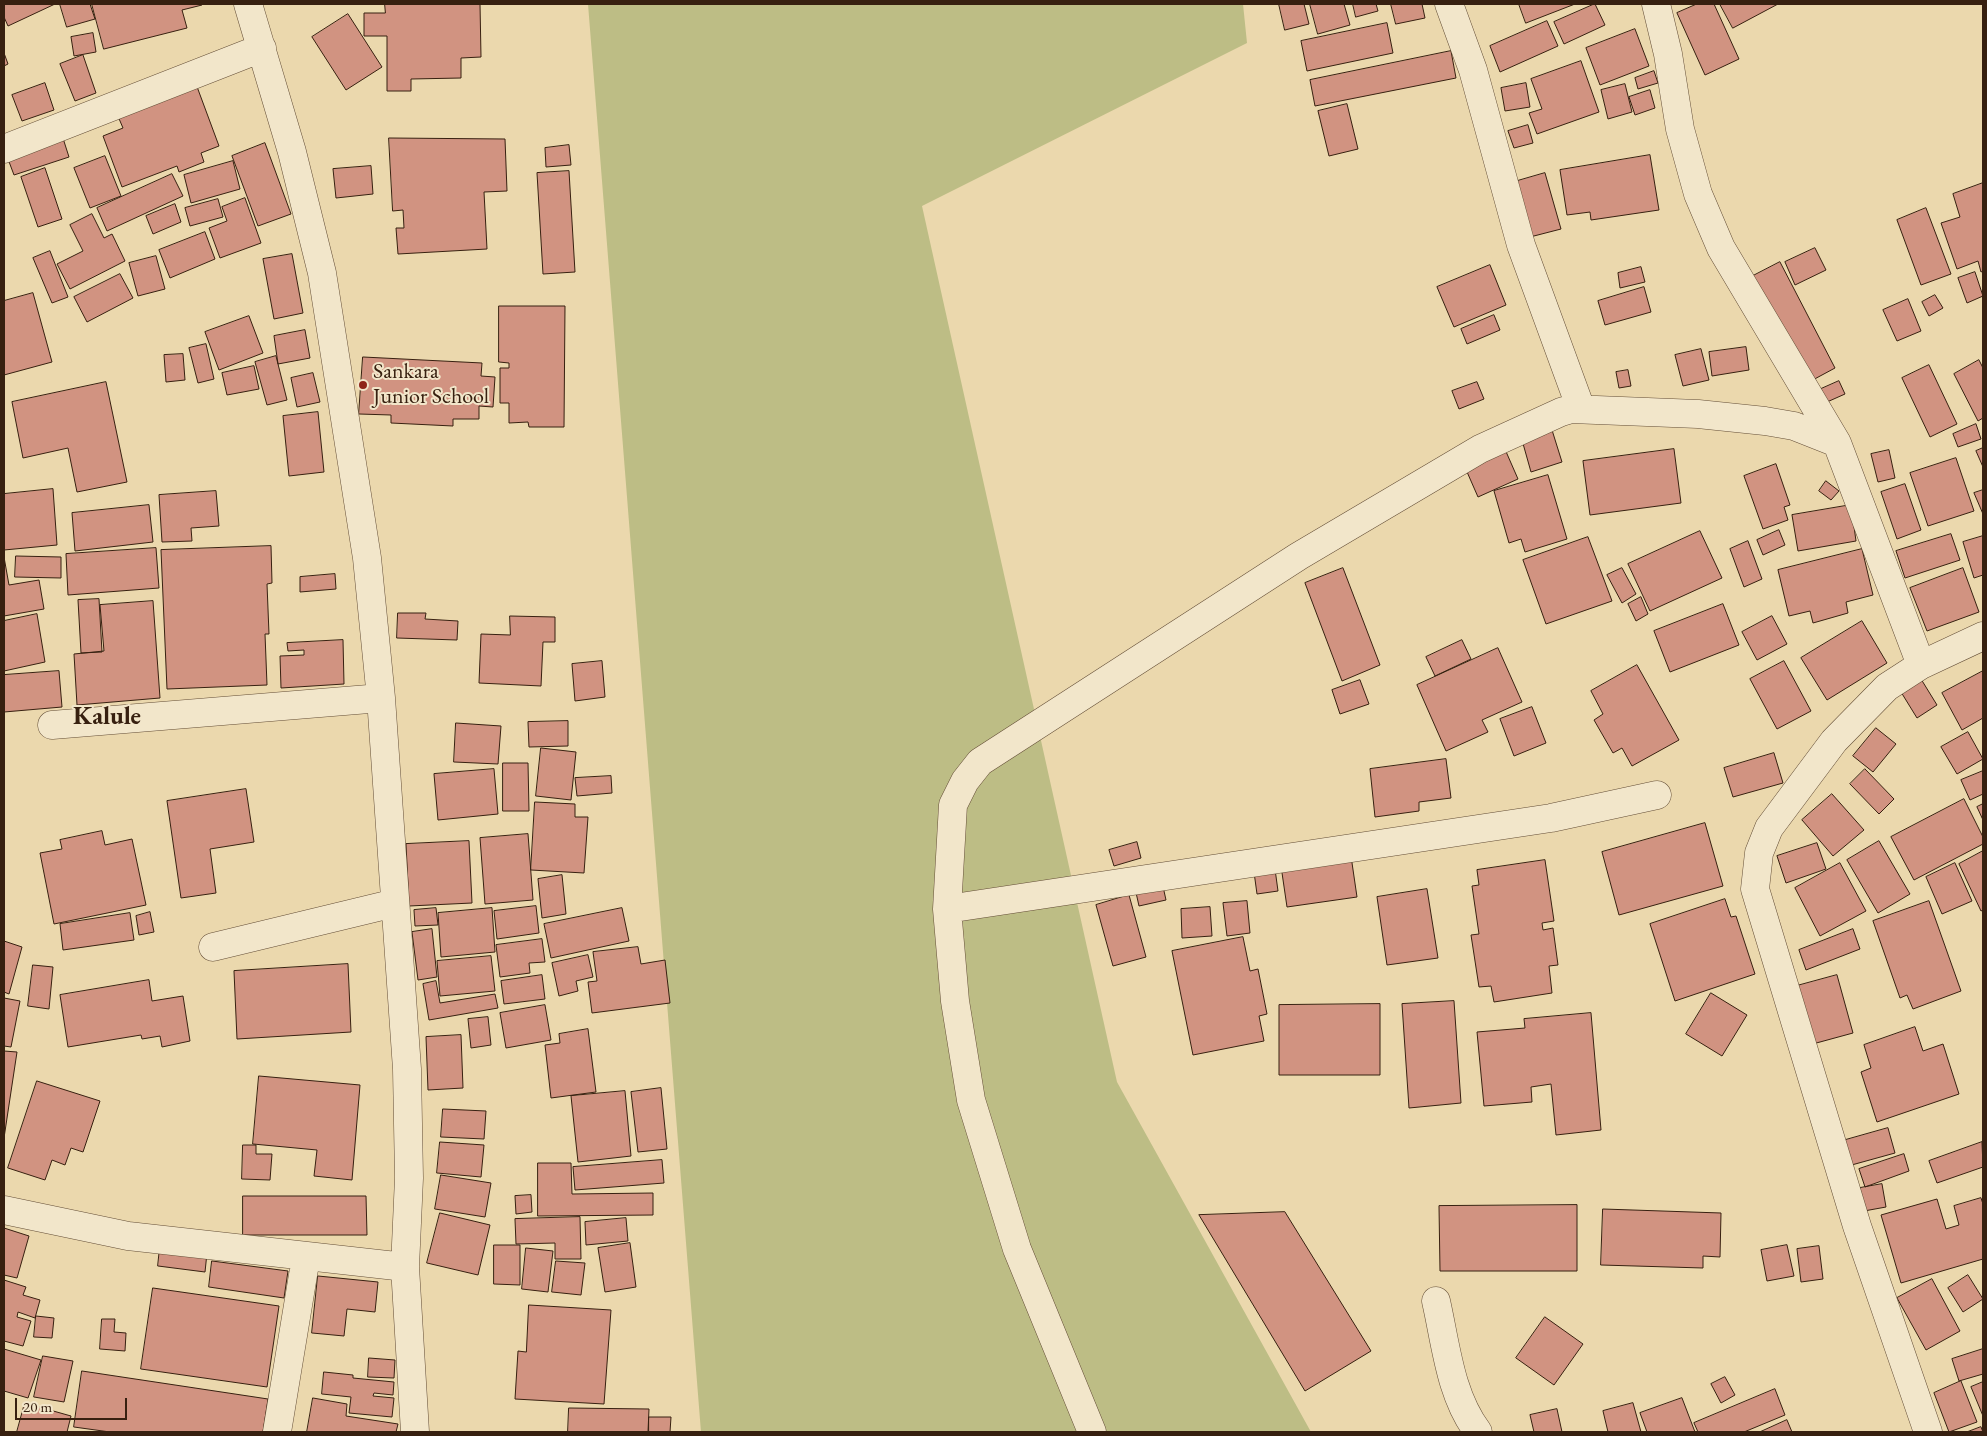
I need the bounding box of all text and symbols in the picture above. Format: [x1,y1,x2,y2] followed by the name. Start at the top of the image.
[373,359,489,411] place label: Sankara Junior School
[357,379,369,391] marker: Sankara Junior School
[73,702,141,732] district label: Kalule
[18,1388,130,1420] scale bar
[23,1397,52,1416] text: 20 m

